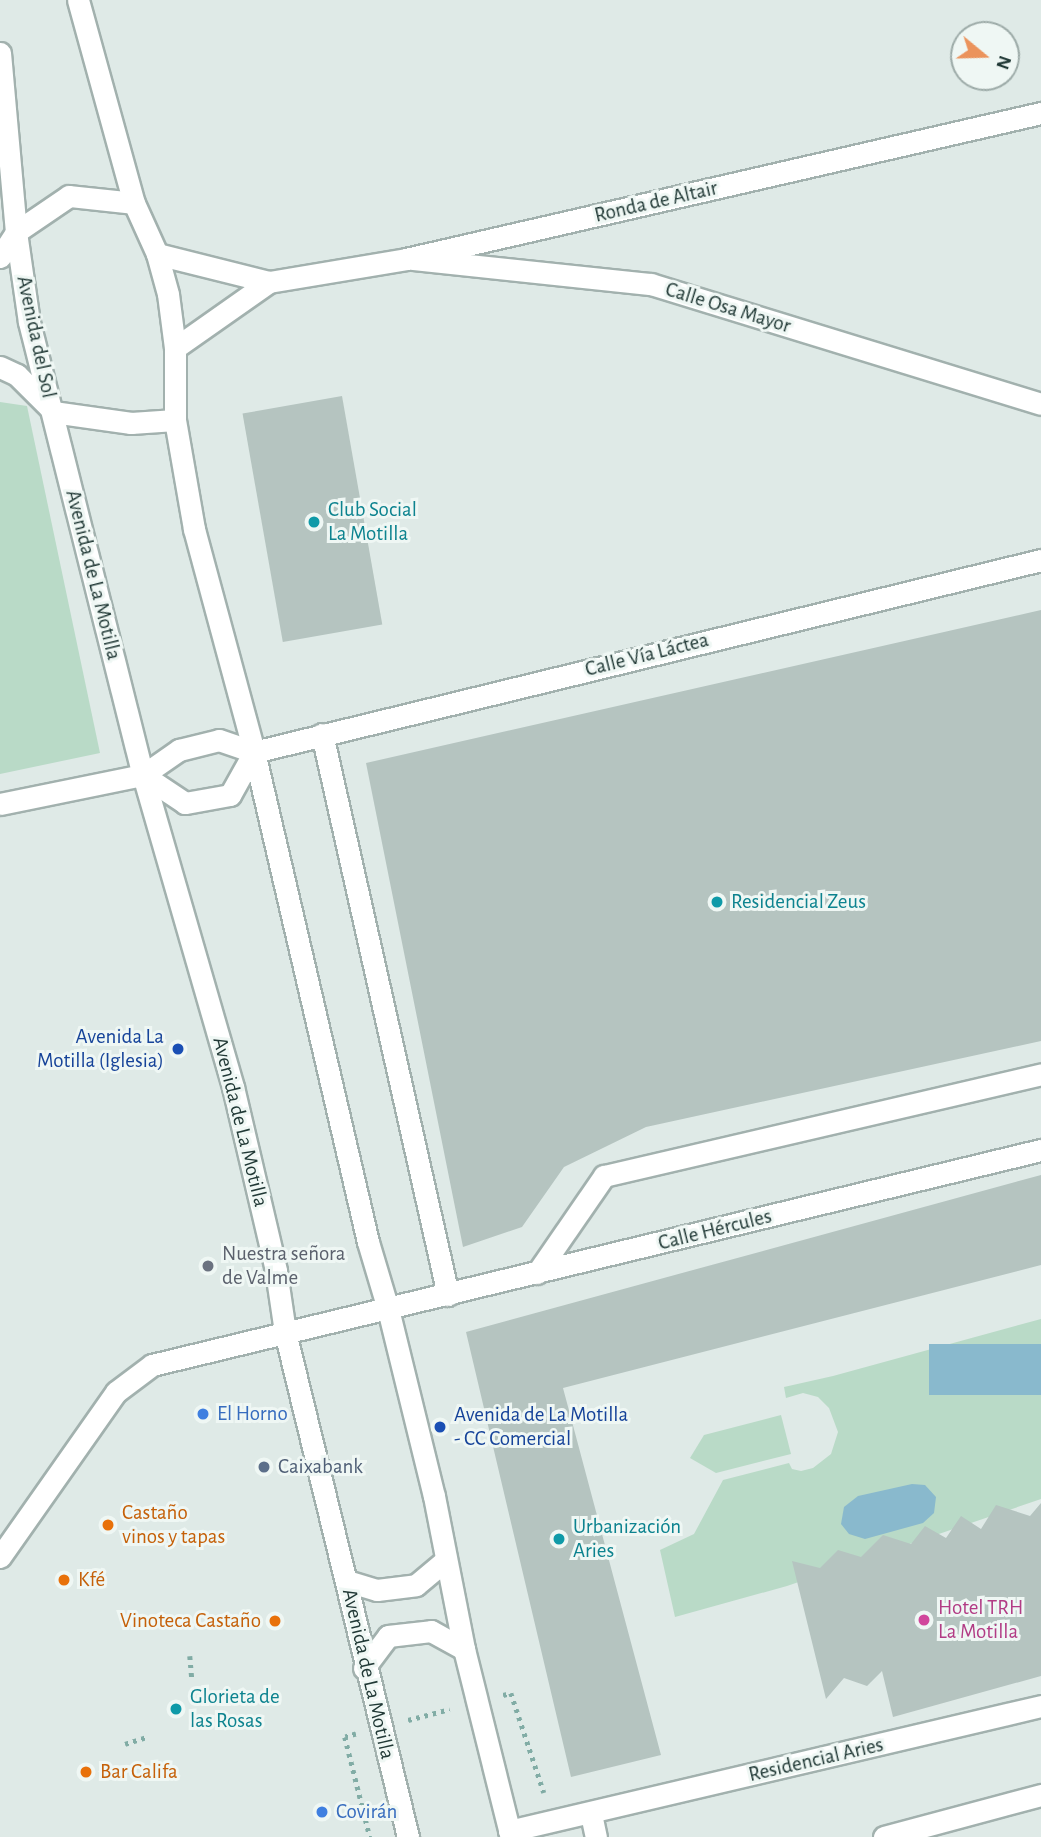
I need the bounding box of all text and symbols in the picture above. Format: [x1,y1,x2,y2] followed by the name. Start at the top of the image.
[950,21,1020,91] north arrow
[992,53,1015,72] text: N
[592,176,720,228] street label: Ronda de Altair
[11,274,61,400] street label: Avenida del Sol
[662,277,794,339] street label: Calle Osa Mayor
[60,487,126,663] street label: Avenida de La Motilla
[328,497,417,547] place label: Club Social La Motilla
[306,514,322,530] marker: Club Social La Motilla
[583,627,711,683] street label: Calle Vía Láctea
[731,889,866,915] place label: Residencial Zeus
[709,894,725,910] marker: Residencial Zeus
[37,1024,164,1074] place label: Avenida La Motilla (Iglesia)
[207,1034,273,1210] street label: Avenida de La Motilla
[170,1041,186,1057] marker: Avenida La Motilla (Iglesia)
[656,1204,774,1256] street label: Calle Hércules
[222,1241,345,1291] place label: Nuestra señora de Valme
[200,1258,216,1274] marker: Nuestra señora de Valme
[217,1401,288,1427] place label: El Horno
[454,1402,628,1452] place label: Avenida de La Motilla - CC Comercial
[195,1406,211,1422] marker: El Horno
[432,1419,448,1435] marker: Avenida de La Motilla - CC Comercial
[278,1454,363,1480] place label: Caixabank
[256,1459,272,1475] marker: Caixabank
[122,1500,225,1550] place label: Castaño vinos y tapas
[573,1514,681,1564] place label: Urbanización Aries
[100,1517,116,1533] marker: Castaño vinos y tapas
[551,1531,567,1547] marker: Urbanización Aries
[78,1567,105,1593] place label: Kfé
[56,1572,72,1588] marker: Kfé
[336,1586,400,1762] street label: Avenida de La Motilla
[938,1595,1023,1645] place label: Hotel TRH La Motilla
[120,1608,261,1634] place label: Vinoteca Castaño
[916,1612,932,1628] marker: Hotel TRH La Motilla
[267,1613,283,1629] marker: Vinoteca Castaño
[190,1684,280,1734] place label: Glorieta de las Rosas
[168,1701,184,1717] marker: Glorieta de las Rosas
[746,1732,886,1788] street label: Residencial Aries
[100,1759,178,1785] place label: Bar Califa
[78,1764,94,1780] marker: Bar Califa
[336,1799,397,1825] place label: Covirán
[314,1804,330,1820] marker: Covirán

